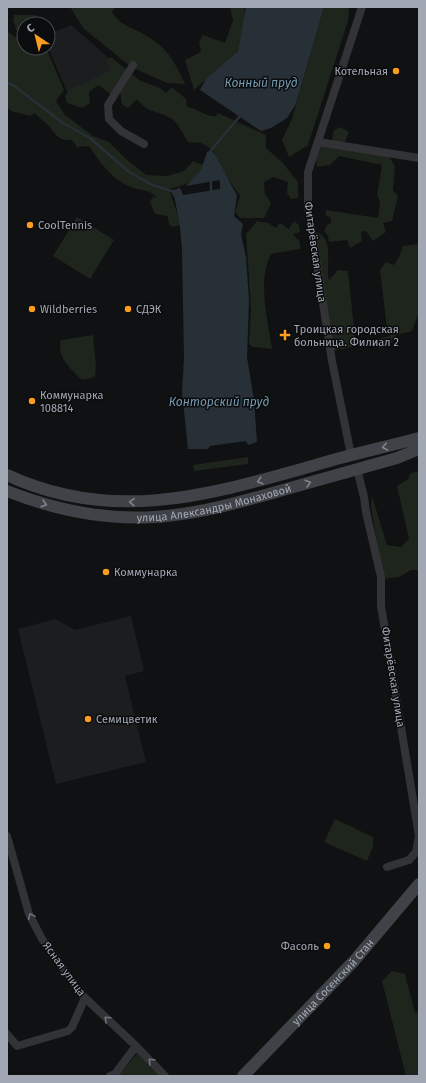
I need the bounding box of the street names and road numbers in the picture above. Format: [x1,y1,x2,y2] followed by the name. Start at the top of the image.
[302,201,328,303] street label: Фитарёвская улица
[137,481,293,524] street label: улица Александры Монаховой
[379,626,407,728] street label: Фитарёвская улица
[289,936,376,1028] street label: улица Сосенский Стан
[40,939,88,999] street label: Ясная улица

